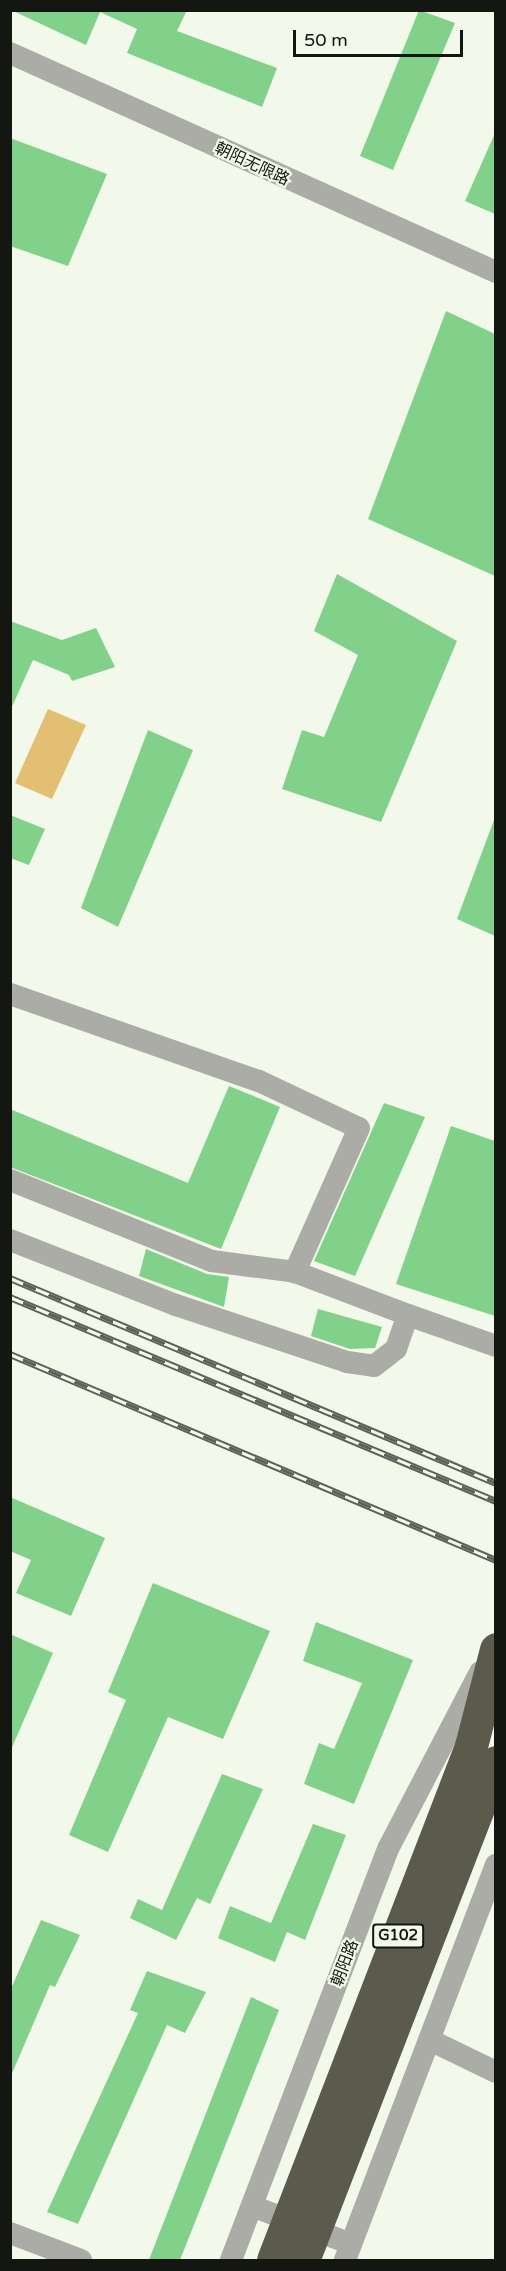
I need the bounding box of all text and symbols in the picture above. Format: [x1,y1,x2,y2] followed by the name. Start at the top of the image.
[296,18,466,56] scale bar
[304,29,348,51] text: 50 m
[212,138,292,190] street label: 朝阳无限路
[371,1924,425,1948] road number: G102
[327,1937,363,1989] street label: 朝阳路

